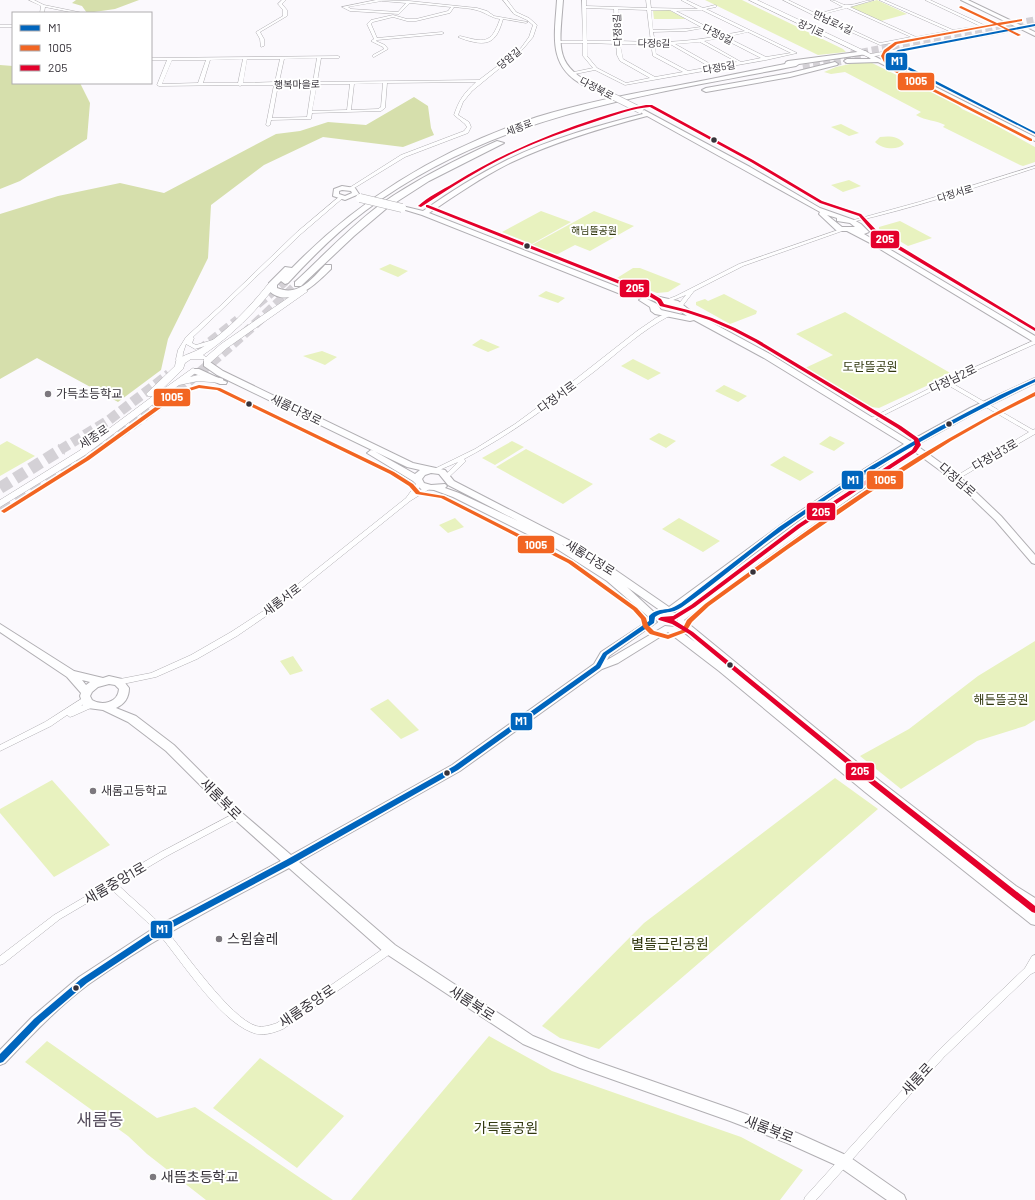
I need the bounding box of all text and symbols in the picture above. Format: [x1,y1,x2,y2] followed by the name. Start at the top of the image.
[811,8,855,36] street label: 만남로4길
[12,12,152,84] legend
[610,13,624,47] street label: 다정8길
[796,17,826,39] street label: 장기로
[48,20,61,34] text: M1
[701,21,735,47] street label: 다정9길
[638,37,670,49] street label: 다정6길
[48,40,72,54] text: 1005
[494,45,524,71] street label: 당암길
[885,52,908,71] line badge: M1
[891,54,903,67] text: M1
[702,58,736,76] street label: 다정5길
[48,60,67,74] text: 205
[897,72,935,91] line badge: 1005
[578,74,616,102] street label: 다정북로
[905,74,927,87] text: 1005
[274,78,320,90] street label: 행복마을로
[504,116,534,138] street label: 세종로
[709,135,719,145] unlabelled marker
[936,182,974,204] street label: 다정서로
[571,224,617,236] park label: 해님뜰공원
[870,230,900,249] line badge: 205
[876,232,894,245] text: 205
[522,241,532,251] unlabelled marker
[619,279,650,298] line badge: 205
[626,281,644,294] text: 205
[842,359,898,373] park label: 도란뜰공원
[927,361,978,395] street label: 다정남2로
[534,378,578,415] street label: 다정서로
[56,386,122,400] place label: 가득초등학교
[153,388,191,407] line badge: 1005
[43,389,53,399] marker: 가득초등학교
[161,390,183,403] text: 1005
[269,391,324,427] street label: 새롬다정로
[244,399,254,409] unlabelled marker
[944,419,954,429] unlabelled marker
[76,421,111,451] street label: 세종로
[969,435,1020,473] street label: 다정남3로
[936,459,979,499] street label: 다정남로
[841,470,864,490] line badge: M1
[866,470,904,490] line badge: 1005
[847,473,859,486] text: M1
[874,473,896,486] text: 1005
[806,502,836,521] line badge: 205
[812,505,830,518] text: 205
[517,535,555,554] line badge: 1005
[563,537,618,578] street label: 새롬다정로
[525,538,547,551] text: 1005
[748,567,758,577] unlabelled marker
[260,580,303,618] street label: 새롬서로
[725,660,735,670] unlabelled marker
[973,692,1029,706] park label: 해든뜰공원
[510,712,533,731] line badge: M1
[515,714,527,727] text: M1
[845,762,875,781] line badge: 205
[851,764,869,777] text: 205
[442,768,452,778] unlabelled marker
[197,774,246,823] street label: 새롬북로
[101,783,167,797] place label: 새롬고등학교
[88,786,98,796] marker: 새롬고등학교
[80,858,149,907] street label: 새롬중앙1로
[150,920,173,939] line badge: M1
[156,922,168,935] text: M1
[227,930,279,947] place label: 스윔슐레
[214,934,224,944] marker: 스윔슐레
[631,935,709,952] park label: 별뜰근린공원
[275,980,338,1031] street label: 새롬중앙로
[446,981,499,1024] street label: 새롬북로
[71,983,81,993] unlabelled marker
[897,1059,936,1099] street label: 새롬로
[77,1109,123,1129] district label: 새롬동
[742,1111,796,1146] street label: 새롬북로
[474,1119,538,1136] park label: 가득뜰공원
[161,1168,238,1185] place label: 새뜸초등학교
[148,1172,158,1182] marker: 새뜸초등학교

